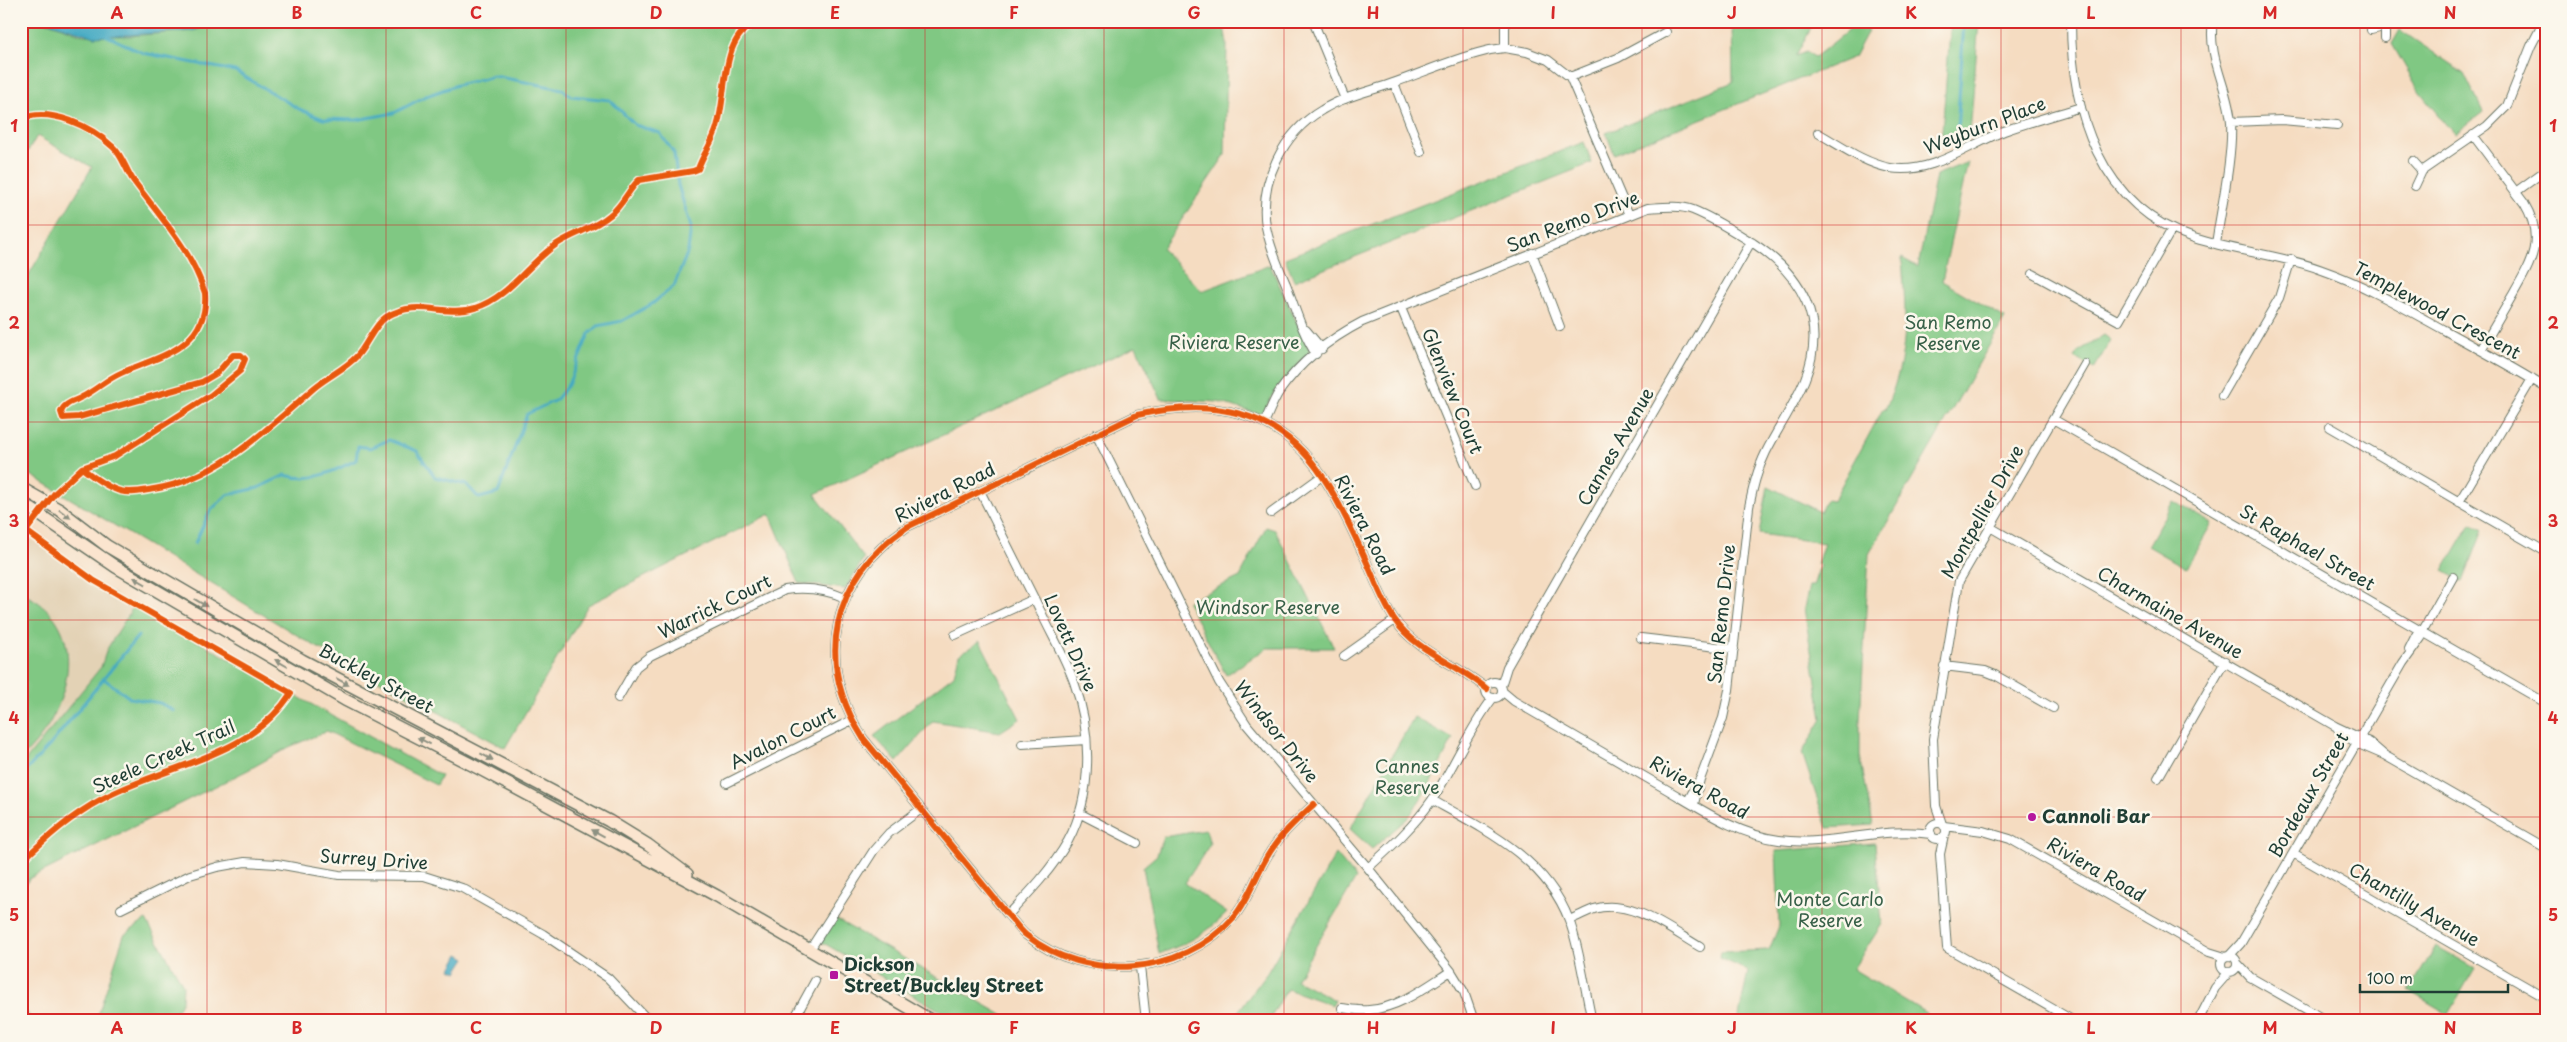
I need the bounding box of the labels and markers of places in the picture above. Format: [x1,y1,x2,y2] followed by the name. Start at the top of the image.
[2042,802,2151,829] place label: Cannoli Bar
[2026,811,2038,823] marker: Cannoli Bar
[844,950,1044,998] place label: Dickson Street/Buckley Street
[828,969,840,981] marker: Dickson Street/Buckley Street

